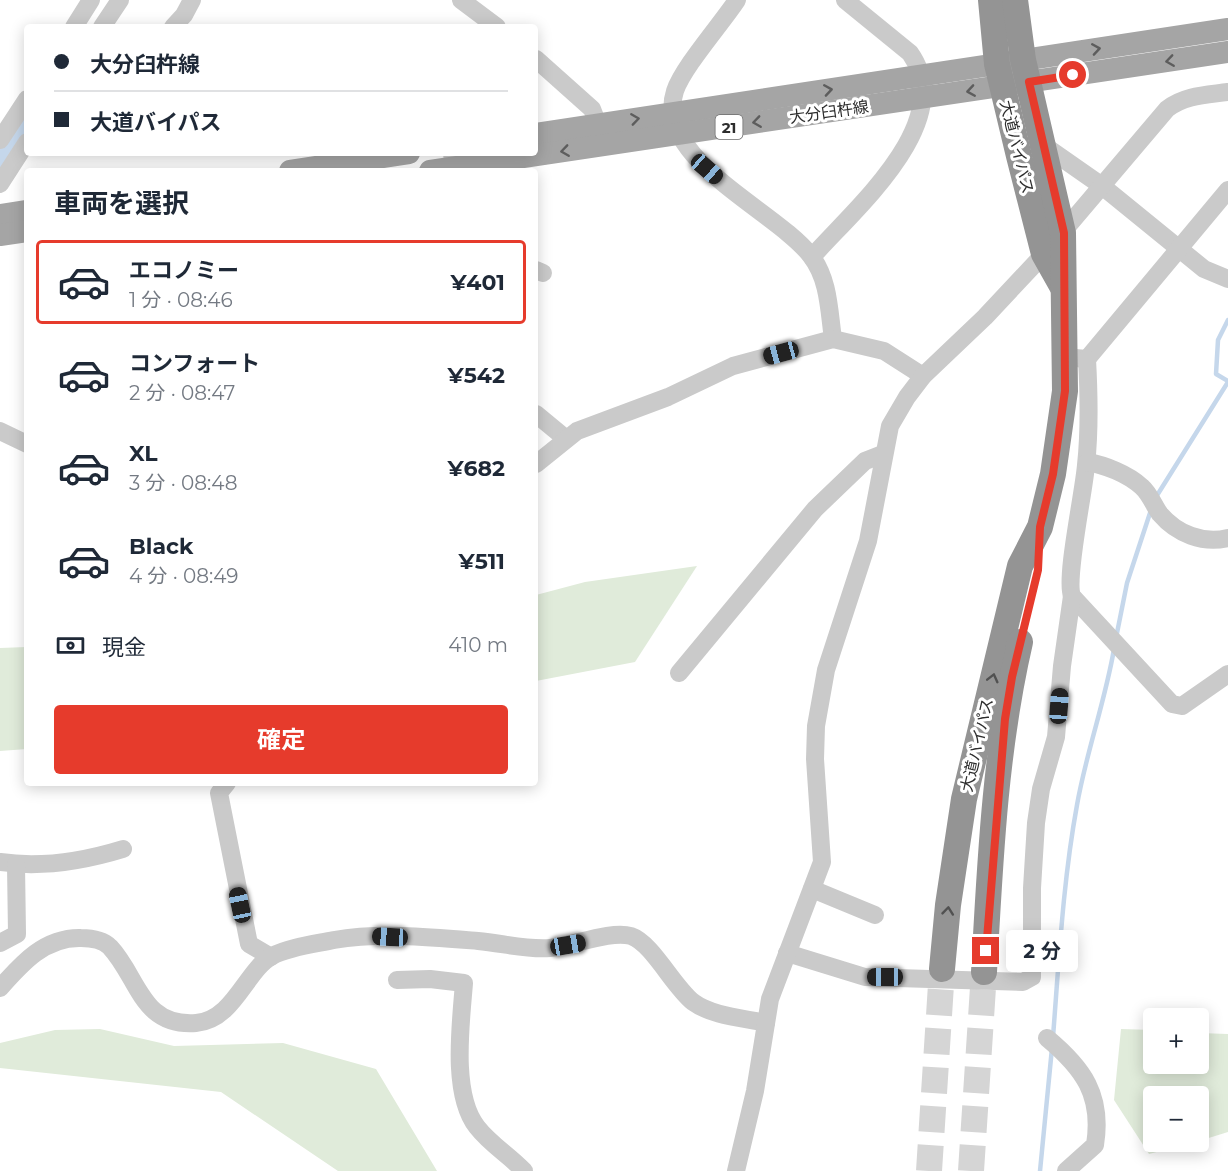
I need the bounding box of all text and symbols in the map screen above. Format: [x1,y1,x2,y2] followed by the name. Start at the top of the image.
[1092,44,1101,56] one-way arrow
[90,51,200,78] text: 大分臼杵線
[1166,54,1176,67] one-way arrow
[1059,61,1086,88] route start
[823,84,832,96] one-way arrow
[967,84,976,96] one-way arrow
[788,97,870,127] street label: 大分臼杵線
[996,98,1038,196] street label: 大道バイパス
[90,109,222,136] text: 大道バイパス
[630,113,639,125] one-way arrow
[716,115,742,139] road number: 21
[753,116,762,128] one-way arrow
[560,144,570,157] one-way arrow
[688,150,726,188] car
[54,187,189,220] text: 車両を選択
[57,255,111,309] icon: car
[129,257,239,284] text: エコノミー
[450,269,505,296] text: ¥401
[129,288,233,312] text: 1 分 · 08:46
[761,340,801,366] car
[57,348,111,402] icon: car
[129,350,260,377] text: コンフォート
[448,362,505,389] text: ¥542
[129,381,235,405] text: 2 分 · 08:47
[129,440,158,467] text: XL
[57,441,111,495] icon: car
[448,455,505,482] text: ¥682
[129,471,237,495] text: 3 分 · 08:48
[129,533,193,560] text: Black
[57,534,111,588] icon: car
[458,548,505,575] text: ¥511
[129,564,238,588] text: 4 分 · 08:49
[54,629,87,662] icon: cash
[448,633,508,657] text: 410 m
[102,634,146,661] text: 現金
[986,674,999,684] one-way arrow
[1049,687,1069,725] car
[957,696,997,794] street label: 大道バイパス
[54,705,508,774] button: 確定
[227,886,253,924] car
[941,906,954,915] one-way arrow
[372,927,408,947] car
[1007,930,1079,972] callout: 2 分
[549,933,587,957] car
[972,937,999,964] route end
[1023,939,1061,963] text: 2 分
[867,968,903,986] car
[1143,1008,1209,1152] map controls
[1143,1008,1209,1074] button: +
[1143,1086,1209,1152] button: −

